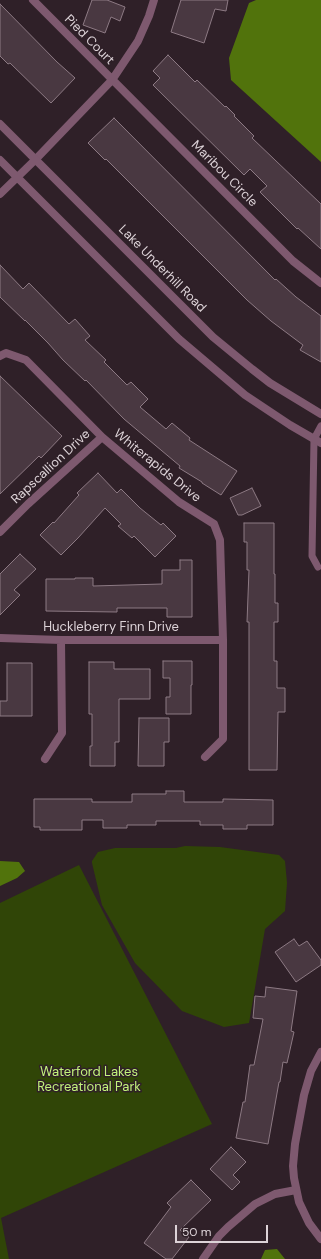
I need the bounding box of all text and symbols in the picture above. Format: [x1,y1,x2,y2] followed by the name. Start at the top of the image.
[61,12,117,68] street label: Pied Court
[188,138,260,210] street label: Maribou Circle
[115,222,209,316] street label: Lake Underhill Road
[8,426,94,508] street label: Rapscallion Drive
[110,426,204,506] street label: Whiterapids Drive
[43,620,179,636] street label: Huckleberry Finn Drive
[37,1065,141,1096] park label: Waterford Lakes Recreational Park
[177,1217,270,1243] scale bar
[182,1224,211,1240] text: 50 m

